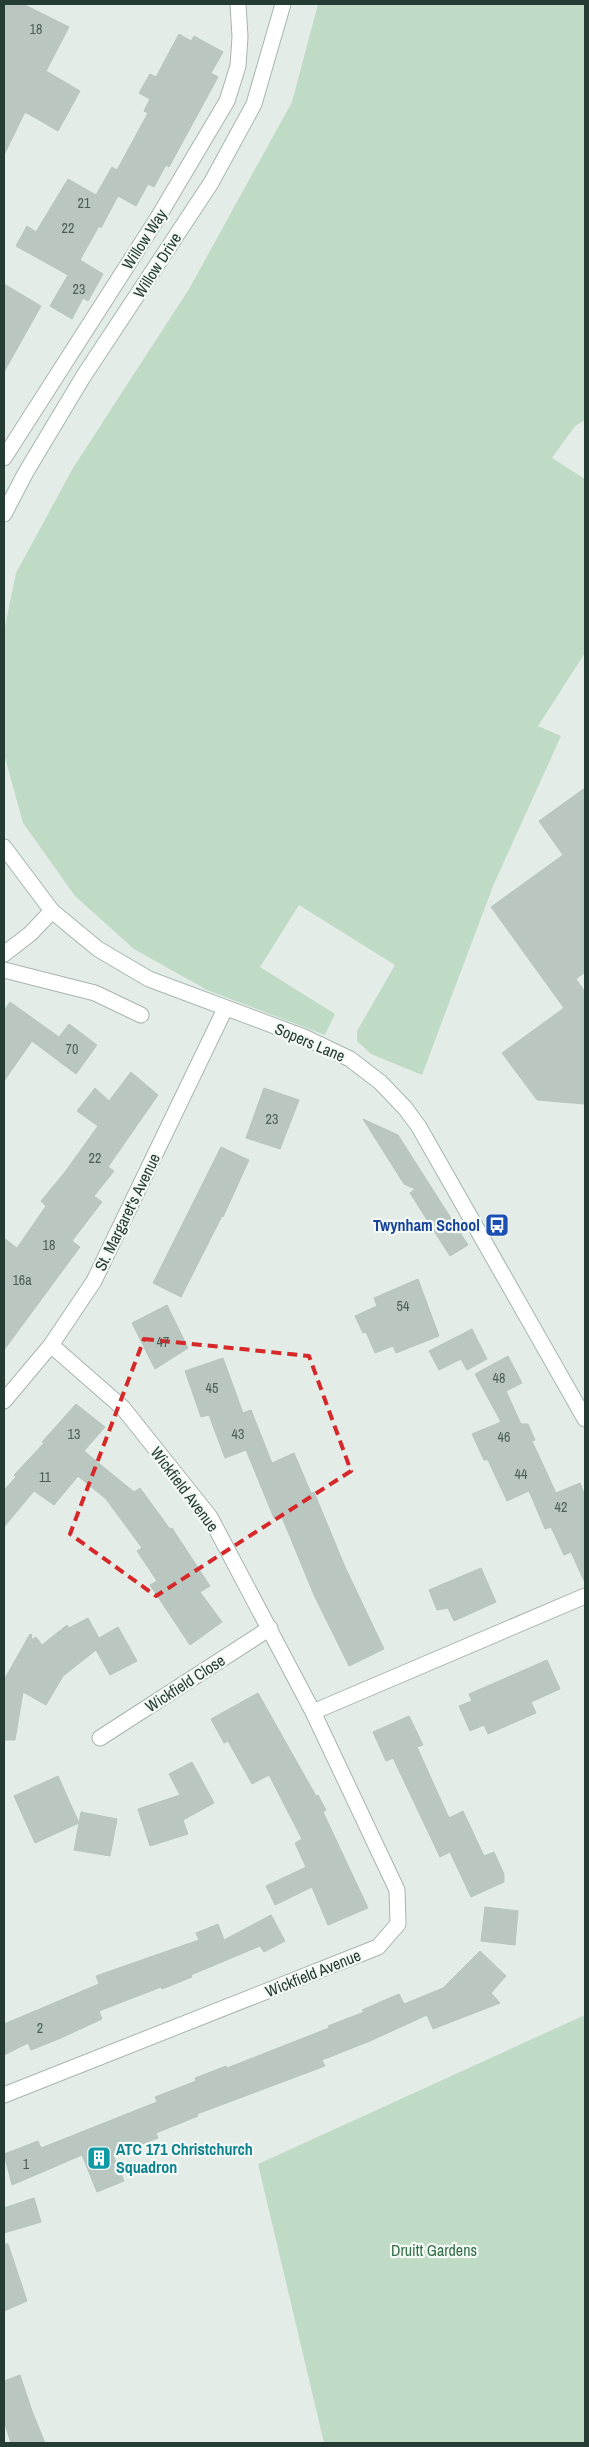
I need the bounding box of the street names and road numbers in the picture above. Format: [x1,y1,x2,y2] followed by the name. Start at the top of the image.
[116,204,172,274] street label: Willow Way
[128,228,186,302] street label: Willow Drive
[271,1017,349,1067] street label: Sopers Lane
[89,1149,165,1275] street label: St. Margaret's Avenue
[146,1442,224,1536] street label: Wickfield Avenue
[141,1649,229,1717] street label: Wickfield Close
[262,1944,364,2002] street label: Wickfield Avenue

